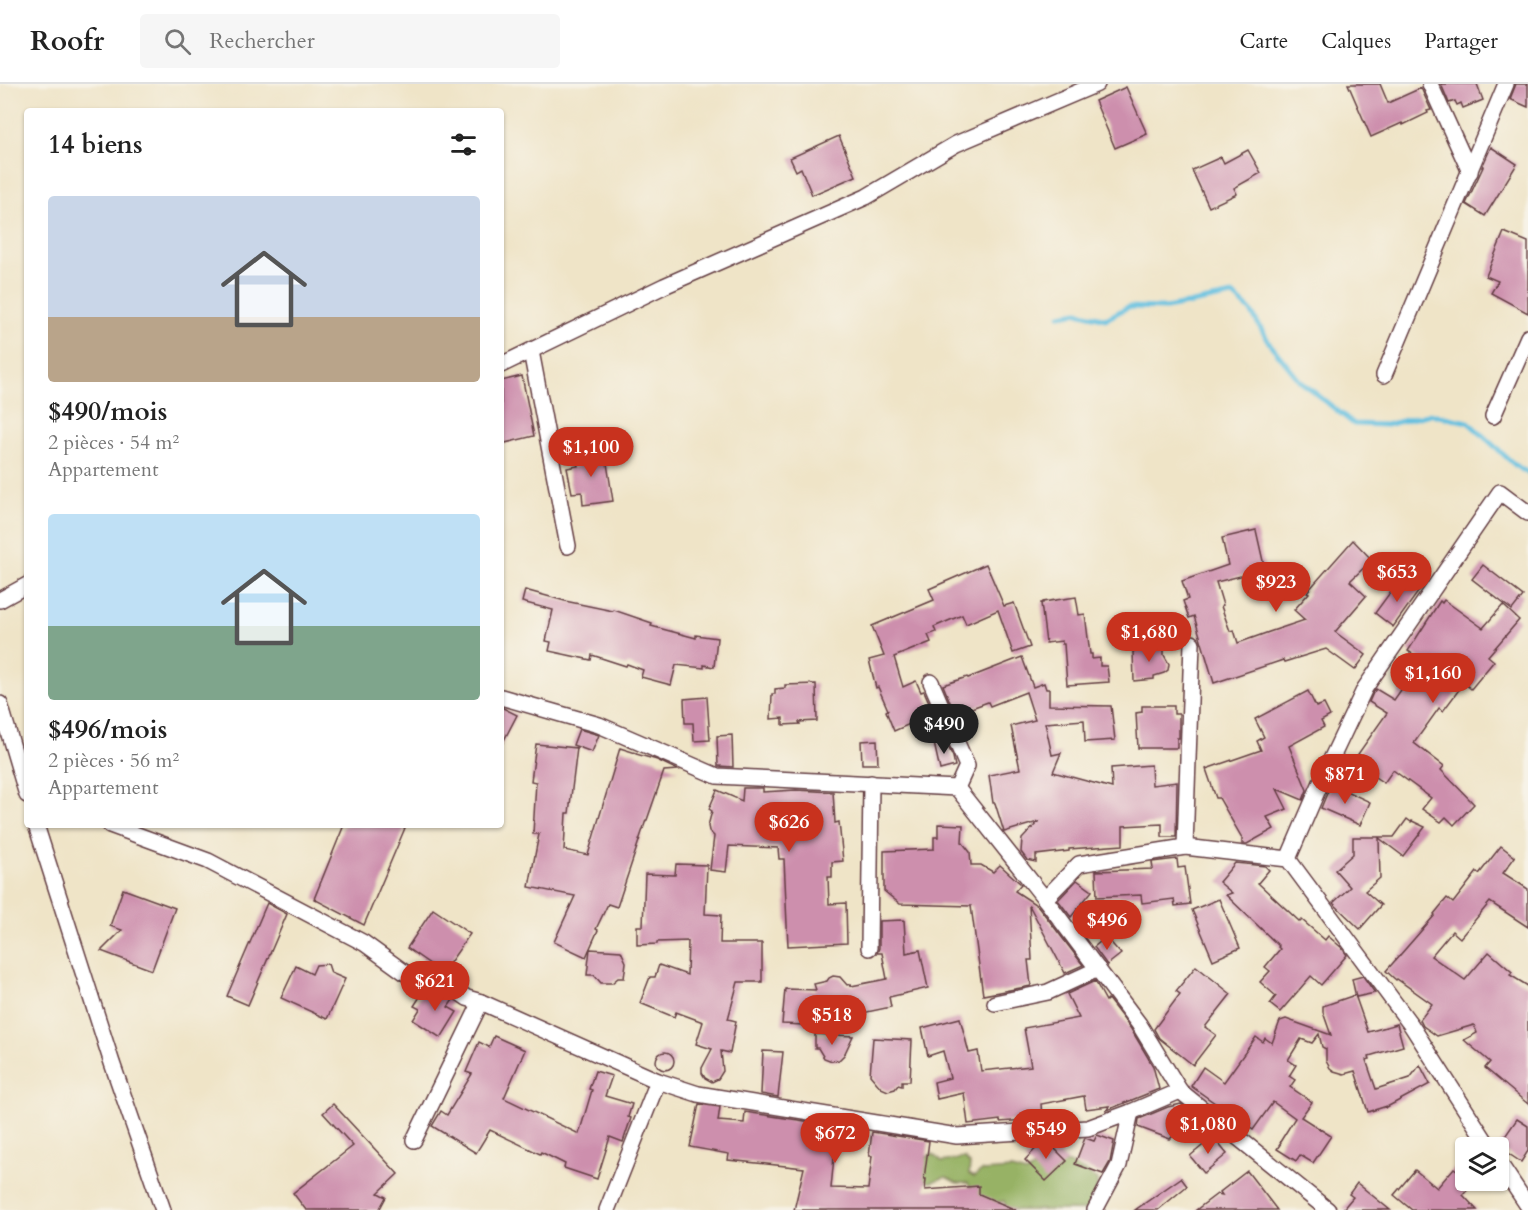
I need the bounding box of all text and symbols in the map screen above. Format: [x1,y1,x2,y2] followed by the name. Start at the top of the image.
[140,14,560,68] search box
[30,22,104,60] text: Roofr
[161,25,194,58] icon: search
[209,26,315,56] text: Rechercher
[1239,27,1288,56] text: Carte
[1321,27,1391,56] text: Calques
[1424,27,1498,56] text: Partager
[48,127,143,162] text: 14 biens
[447,128,480,161] icon: filters
[210,235,318,343] icon: home
[48,394,167,429] text: $490/mois
[542,427,640,478] pin: $1,100
[48,429,179,456] text: 2 pièces · 54 m²
[562,433,620,460] text: $1,100
[48,456,159,483] text: Appartement
[1361,552,1433,603] pin: $653
[210,553,318,661] icon: home
[1377,558,1417,585] text: $653
[1240,562,1312,613] pin: $923
[1256,568,1296,595] text: $923
[1100,612,1198,663] pin: $1,680
[1120,618,1178,645] text: $1,680
[1384,653,1482,704] pin: $1,160
[1404,659,1462,686] text: $1,160
[908,704,980,755] pin: $490
[924,710,964,737] text: $490
[48,712,167,747] text: $496/mois
[48,747,179,774] text: 2 pièces · 56 m²
[1309,754,1381,805] pin: $871
[1325,760,1365,787] text: $871
[48,774,159,801] text: Appartement
[753,802,825,853] pin: $626
[769,808,809,835] text: $626
[1071,900,1143,951] pin: $496
[1087,906,1127,933] text: $496
[399,961,471,1012] pin: $621
[415,967,455,994] text: $621
[796,995,868,1046] pin: $518
[812,1001,852,1028] text: $518
[1159,1104,1257,1155] pin: $1,080
[1010,1109,1082,1160] pin: $549
[1179,1110,1237,1137] text: $1,080
[799,1113,871,1164] pin: $672
[1026,1115,1066,1142] text: $549
[815,1119,855,1146] text: $672
[1455,1137,1509,1191] map controls
[1455,1137,1509,1191] button: layers

